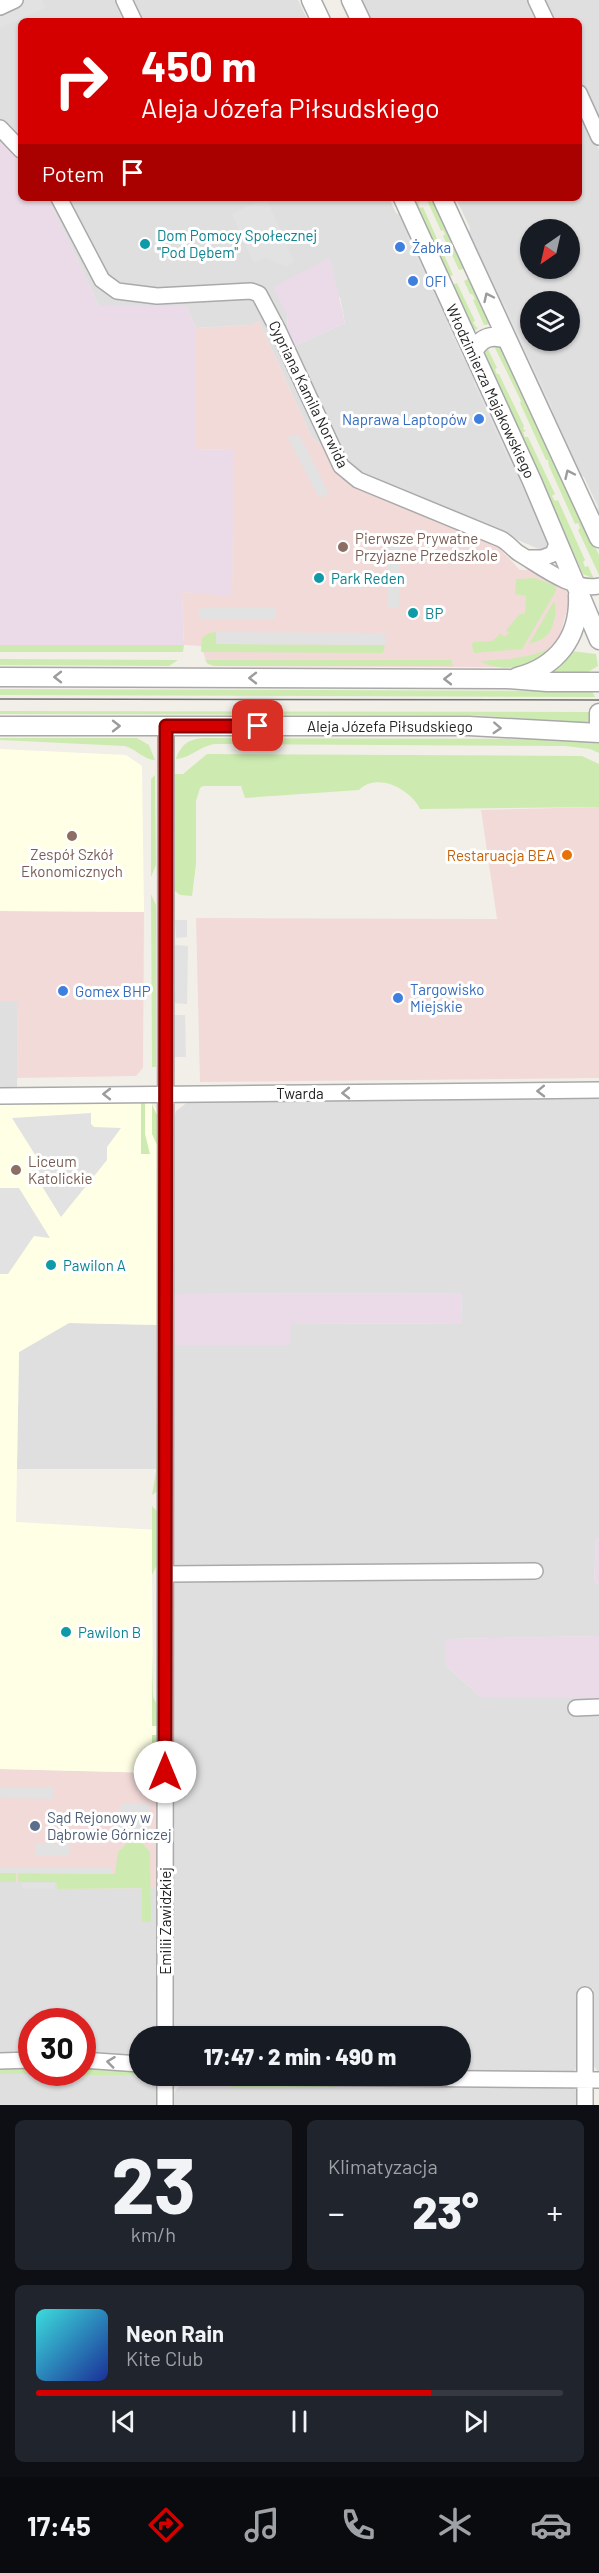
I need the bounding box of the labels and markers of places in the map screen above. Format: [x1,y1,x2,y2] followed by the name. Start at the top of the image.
[157,226,317,261] place label: Dom Pomocy Społecznej "Pod Dębem"
[138,237,152,251] marker: Dom Pomocy Społecznej "Pod Dębem"
[412,238,451,256] place label: Żabka
[393,240,407,254] marker: Żabka
[425,272,447,290] place label: OFI
[406,274,420,288] marker: OFI
[342,410,467,428] place label: Naprawa Laptopów
[472,412,486,426] marker: Naprawa Laptopów
[355,529,498,564] place label: Pierwsze Prywatne Przyjazne Przedszkole
[336,540,350,554] marker: Pierwsze Prywatne Przyjazne Przedszkole
[331,569,405,587] place label: Park Reden
[312,571,326,585] marker: Park Reden
[425,604,443,622] place label: BP
[406,606,420,620] marker: BP
[232,700,283,751] pin
[65,829,79,843] marker: Zespół Szkół Ekonomicznych
[21,845,123,880] place label: Zespół Szkół Ekonomicznych
[447,846,555,864] place label: Restaruacja BEA
[560,848,574,862] marker: Restaruacja BEA
[410,980,484,1015] place label: Targowisko Miejskie
[75,982,151,1000] place label: Gomex BHP
[56,984,70,998] marker: Gomex BHP
[391,991,405,1005] marker: Targowisko Miejskie
[28,1152,93,1187] place label: Liceum Katolickie
[9,1163,23,1177] marker: Liceum Katolickie
[63,1256,126,1274] place label: Pawilon A
[44,1258,58,1272] marker: Pawilon A
[78,1623,141,1641] place label: Pawilon B
[59,1625,73,1639] marker: Pawilon B
[47,1808,172,1843] place label: Sąd Rejonowy w Dąbrowie Górniczej
[28,1819,42,1833] marker: Sąd Rejonowy w Dąbrowie Górniczej

